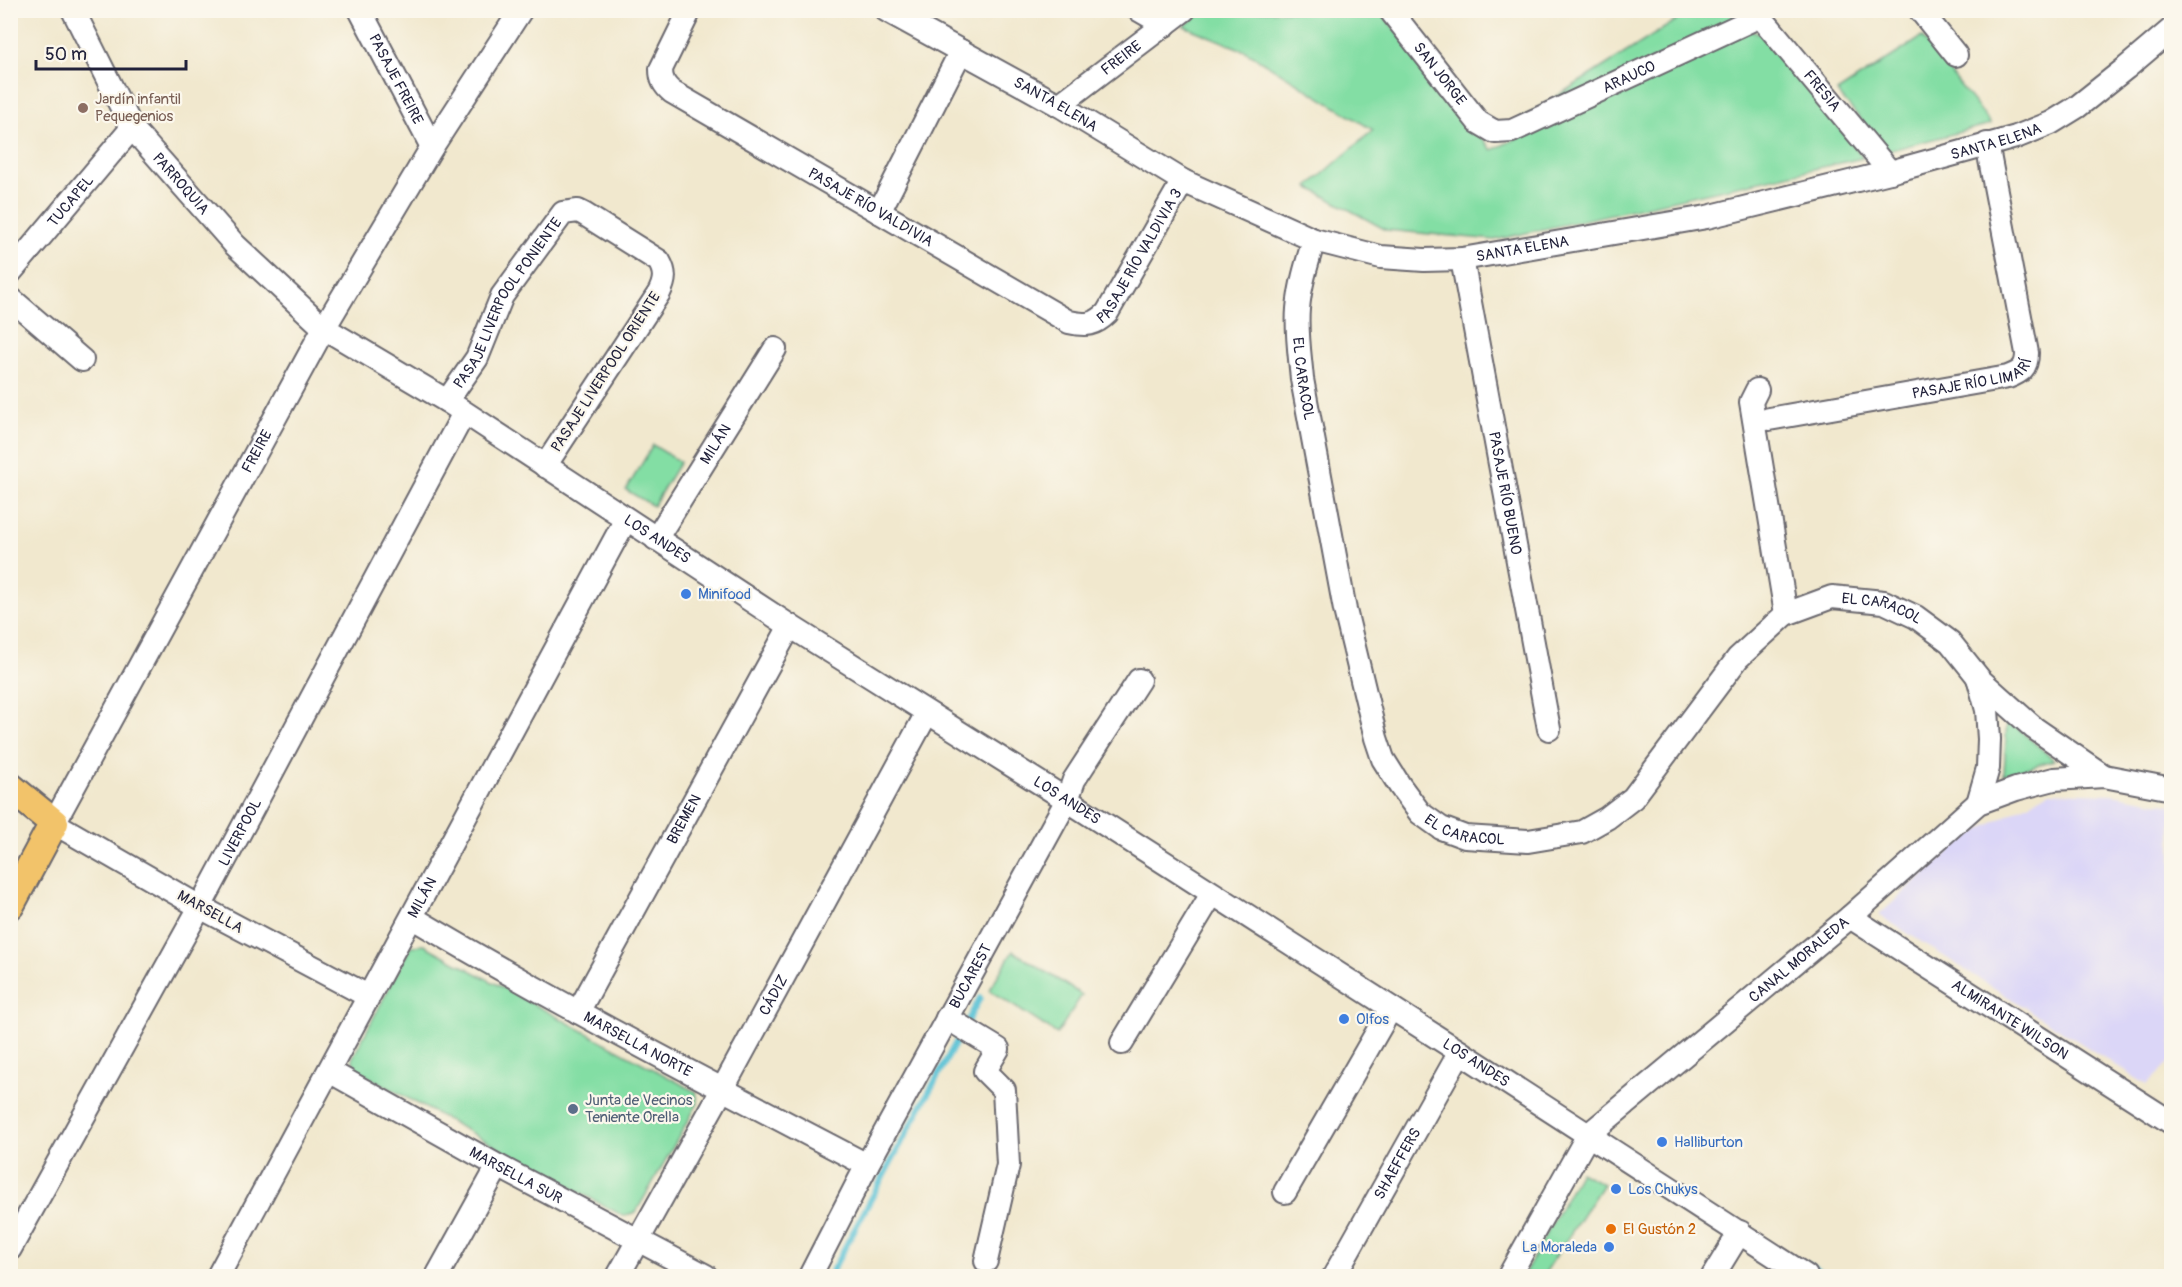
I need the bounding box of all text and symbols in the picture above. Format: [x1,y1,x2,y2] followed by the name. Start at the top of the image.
[365,31,428,128] street label: PASAJE FREIRE
[36,33,186,71] scale bar
[1097,36,1145,79] street label: FREIRE
[1409,38,1471,109] street label: SAN JORGE
[45,43,87,66] text: 50 m
[1599,56,1658,97] street label: ARAUCO
[1799,66,1845,115] street label: FRESIA
[1010,72,1101,136] street label: SANTA ELENA
[95,90,181,126] place label: Jardín infantil Pequegenios
[76,101,90,115] marker: Jardín infantil Pequegenios
[1948,118,2044,164] street label: SANTA ELENA
[149,149,213,219] street label: PARROQUIA
[805,163,937,251] street label: PASAJE RÍO VALDIVIA
[43,171,98,231] street label: TUCAPEL
[1093,185,1186,328] street label: PASAJE RÍO VALDIVIA 3
[449,213,566,392] street label: PASAJE LIVERPOOL PONIENTE
[1475,231,1570,266] street label: SANTA ELENA
[547,288,665,456] street label: PASAJE LIVERPOOL ORIENTE
[1288,336,1319,422] street label: EL CARACOL
[1911,356,2036,403] street label: PASAJE RÍO LIMARÍ
[696,420,735,468] street label: MILÁN
[237,426,276,476] street label: FREIRE
[1485,430,1526,556] street label: PASAJE RÍO BUENO
[620,510,694,568] street label: LOS ANDES
[698,585,751,604] place label: Minifood
[679,587,693,601] marker: Minifood
[1841,588,1926,628] street label: EL CARACOL
[1030,772,1104,829] street label: LOS ANDES
[663,791,705,847] street label: BREMEN
[214,795,266,869] street label: LIVERPOOL
[1421,810,1505,849] street label: EL CARACOL
[403,874,441,921] street label: MILÁN
[174,886,247,938] street label: MARSELLA
[1745,912,1853,1007] street label: CANAL MORALEDA
[945,941,996,1012] street label: BUCAREST
[755,972,792,1019] street label: CÁDIZ
[1948,975,2072,1064] street label: ALMIRANTE WILSON
[580,1007,696,1081] street label: MARSELLA NORTE
[1356,1010,1389,1029] place label: Olfos
[1337,1012,1351,1026] marker: Olfos
[1439,1034,1513,1091] street label: LOS ANDES
[585,1091,693,1127] place label: Junta de Vecinos Teniente Orella
[566,1102,580,1116] marker: Junta de Vecinos Teniente Orella
[1370,1124,1425,1203] street label: SHAEFFERS
[1674,1133,1743,1152] place label: Halliburton
[1655,1135,1669,1149] marker: Halliburton
[466,1142,566,1208] street label: MARSELLA SUR
[1628,1180,1698,1199] place label: Los Chukys
[1609,1182,1623,1196] marker: Los Chukys
[1623,1220,1696,1239] place label: El Gustón 2
[1604,1222,1618,1236] marker: El Gustón 2
[1522,1238,1597,1257] place label: La Moraleda
[1602,1240,1616,1254] marker: La Moraleda

